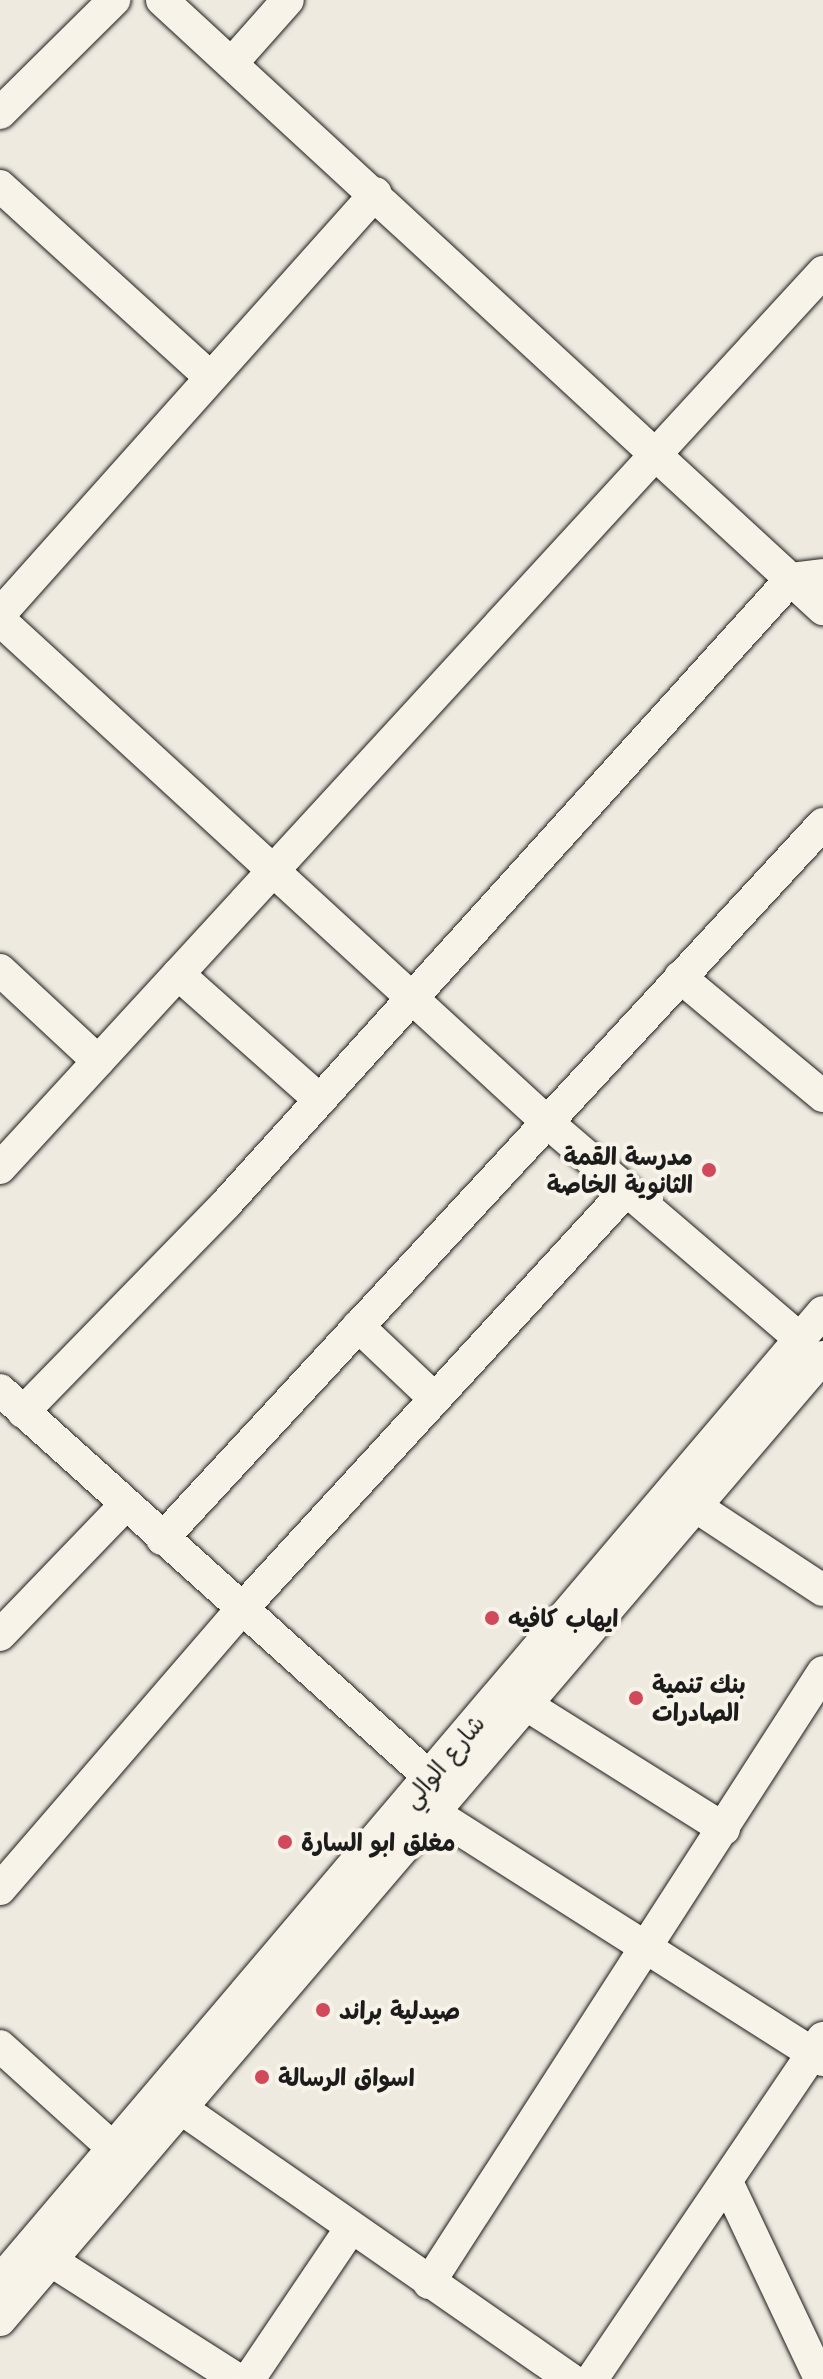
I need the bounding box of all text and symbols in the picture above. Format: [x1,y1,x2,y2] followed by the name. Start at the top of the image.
[547,1142,693,1198] place label: مدرسة القمة الثانوية الخاصة
[700,1161,718,1179] marker: مدرسة القمة الثانوية الخاصة
[508,1604,619,1632] place label: ايهاب كافيه
[483,1609,501,1627] marker: ايهاب كافيه
[652,1670,746,1726] place label: بنك تنمية الصادرات
[627,1689,645,1707] marker: بنك تنمية الصادرات
[396,1709,490,1813] street label: شارع الوالي
[301,1828,455,1856] place label: مغلق ابو السارة
[276,1833,294,1851] marker: مغلق ابو السارة
[339,1996,460,2024] place label: صيدلية براند
[314,2001,332,2019] marker: صيدلية براند
[278,2063,415,2091] place label: اسواق الرسالة
[253,2068,271,2086] marker: اسواق الرسالة

